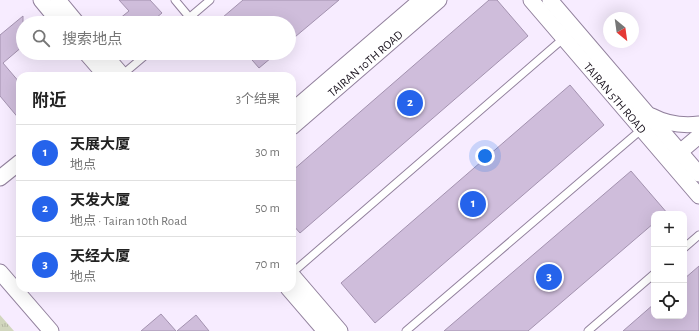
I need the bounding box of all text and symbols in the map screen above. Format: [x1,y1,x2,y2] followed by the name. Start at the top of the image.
[603,12,639,48] north arrow
[16,16,296,60] search box
[30,27,52,49] icon: search
[326,28,405,99] street label: TAIRAN 10TH ROAD
[62,32,122,47] text: 搜索地点
[581,60,649,136] street label: TAIRAN 5TH ROAD
[397,88,423,118] pin: 2
[32,92,66,109] text: 附近
[236,93,280,106] text: 3个结果
[70,137,130,152] text: 天展大厦
[43,146,47,159] text: 1
[255,146,280,159] text: 30 m
[475,146,495,166] your location
[70,159,96,172] text: 地点
[460,189,486,219] pin: 1
[70,193,130,208] text: 天发大厦
[42,202,48,215] text: 2
[255,202,280,215] text: 50 m
[651,211,687,319] map controls
[651,211,687,247] button: +
[70,215,187,228] text: 地点 · Tairan 10th Road
[651,247,687,283] button: −
[70,249,130,264] text: 天经大厦
[42,258,48,271] text: 3
[255,258,280,271] text: 70 m
[536,262,562,292] pin: 3
[70,271,96,284] text: 地点
[651,283,687,319] button: locate

